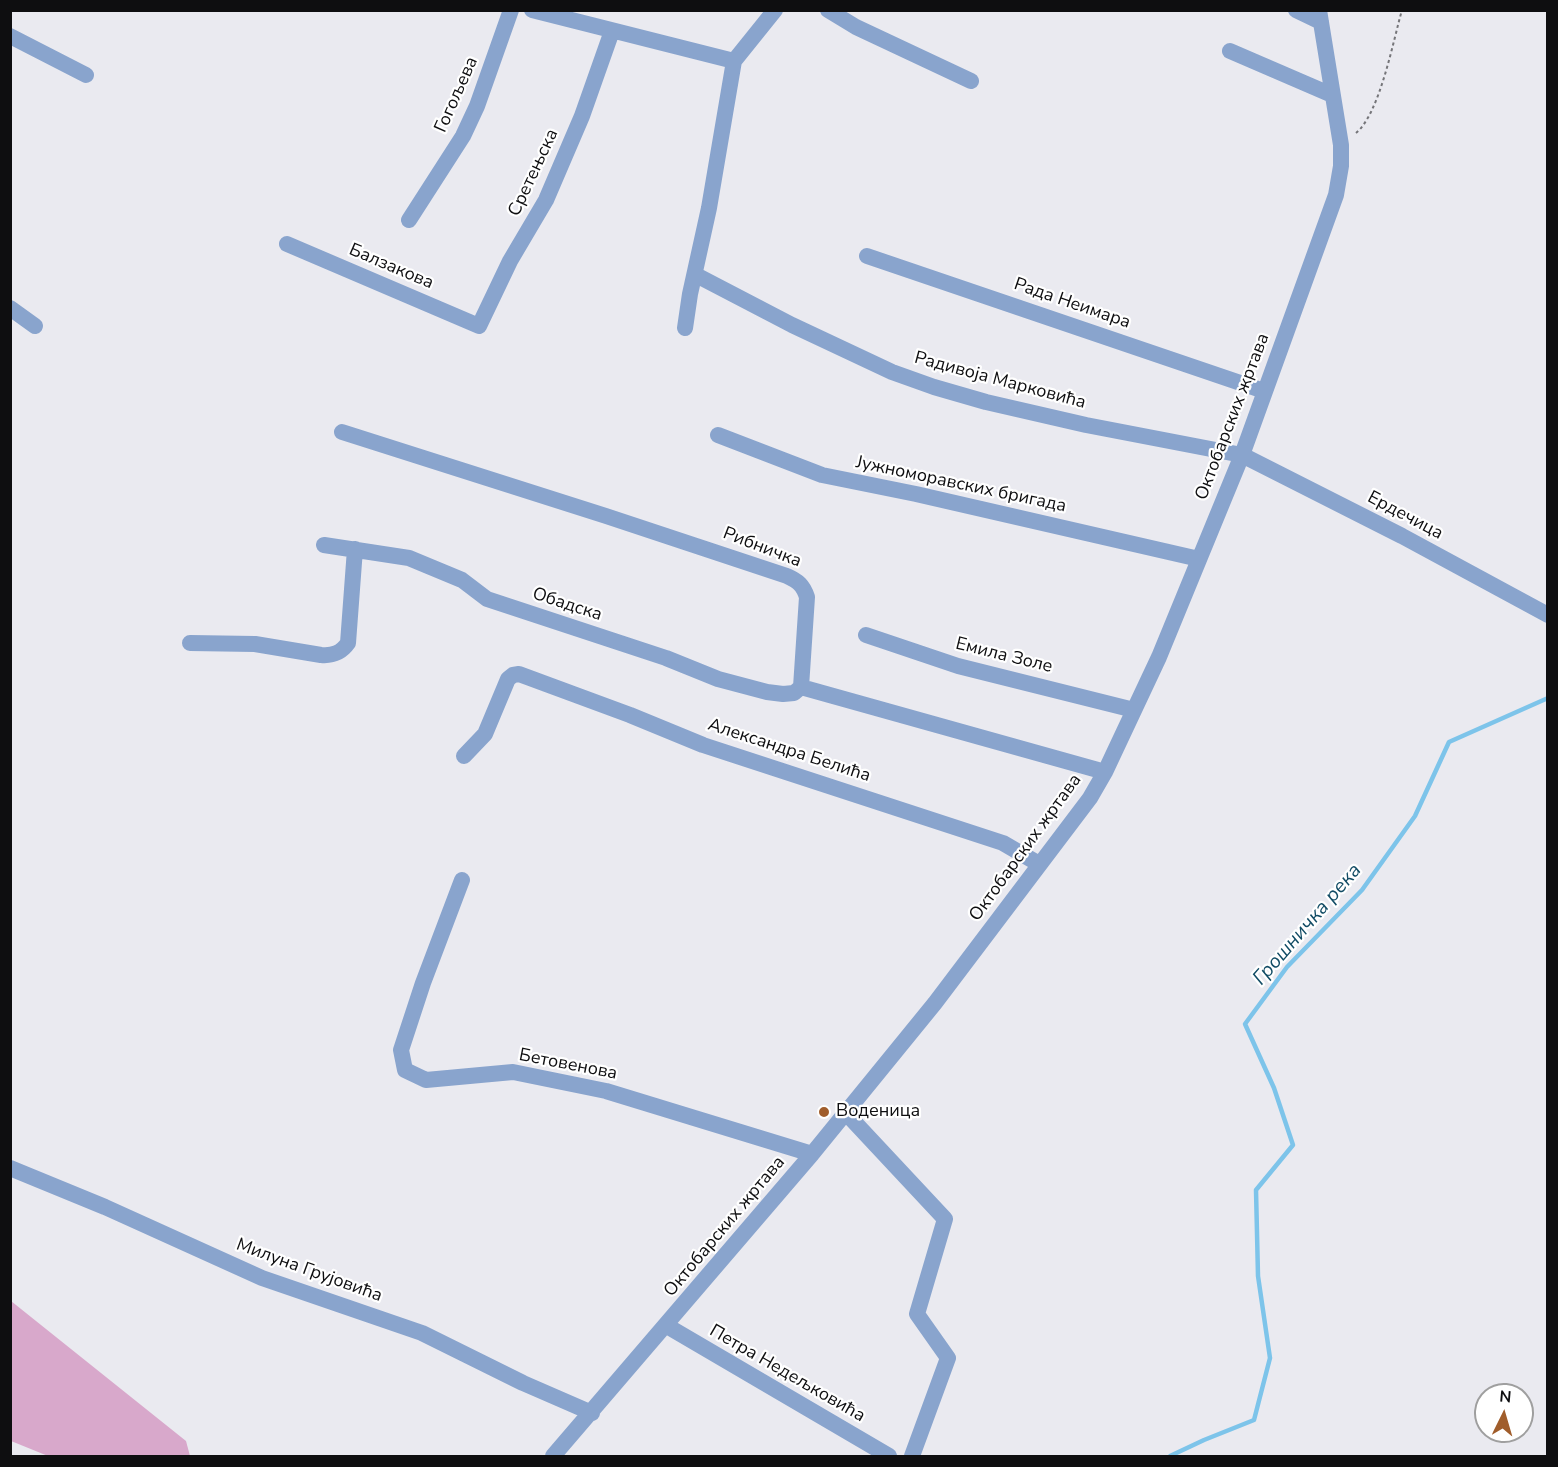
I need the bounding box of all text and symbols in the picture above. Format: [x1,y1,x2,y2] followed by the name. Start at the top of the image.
[431,54,483,136] street label: Гогољева
[504,126,564,220] street label: Сретењска
[345,240,437,294] street label: Балзакова
[1011,274,1133,334] street label: Рада Неимара
[1191,331,1275,503] street label: Октобарских жртава
[912,348,1088,414] street label: Радивоја Марковића
[854,452,1068,518] street label: Јужноморавских бригада
[1364,487,1446,545] street label: Ердечица
[720,523,804,573] street label: Рибничка
[529,584,605,626] street label: Обадска
[953,634,1055,678] street label: Емила Золе
[705,715,873,787] street label: Александра Белића
[965,770,1087,926] street label: Октобарских жртава
[1249,859,1367,991] water label: Грошничка река
[517,1045,619,1085] street label: Бетовенова
[836,1101,920,1123] place label: Воденица
[817,1105,831,1119] marker: Воденица
[660,1152,790,1302] street label: Октобарских жртава
[233,1235,385,1307] street label: Милуна Грујовића
[705,1321,869,1427] street label: Петра Недељковића
[1474,1383,1534,1443] north arrow
[1498,1386,1512,1409] text: N

